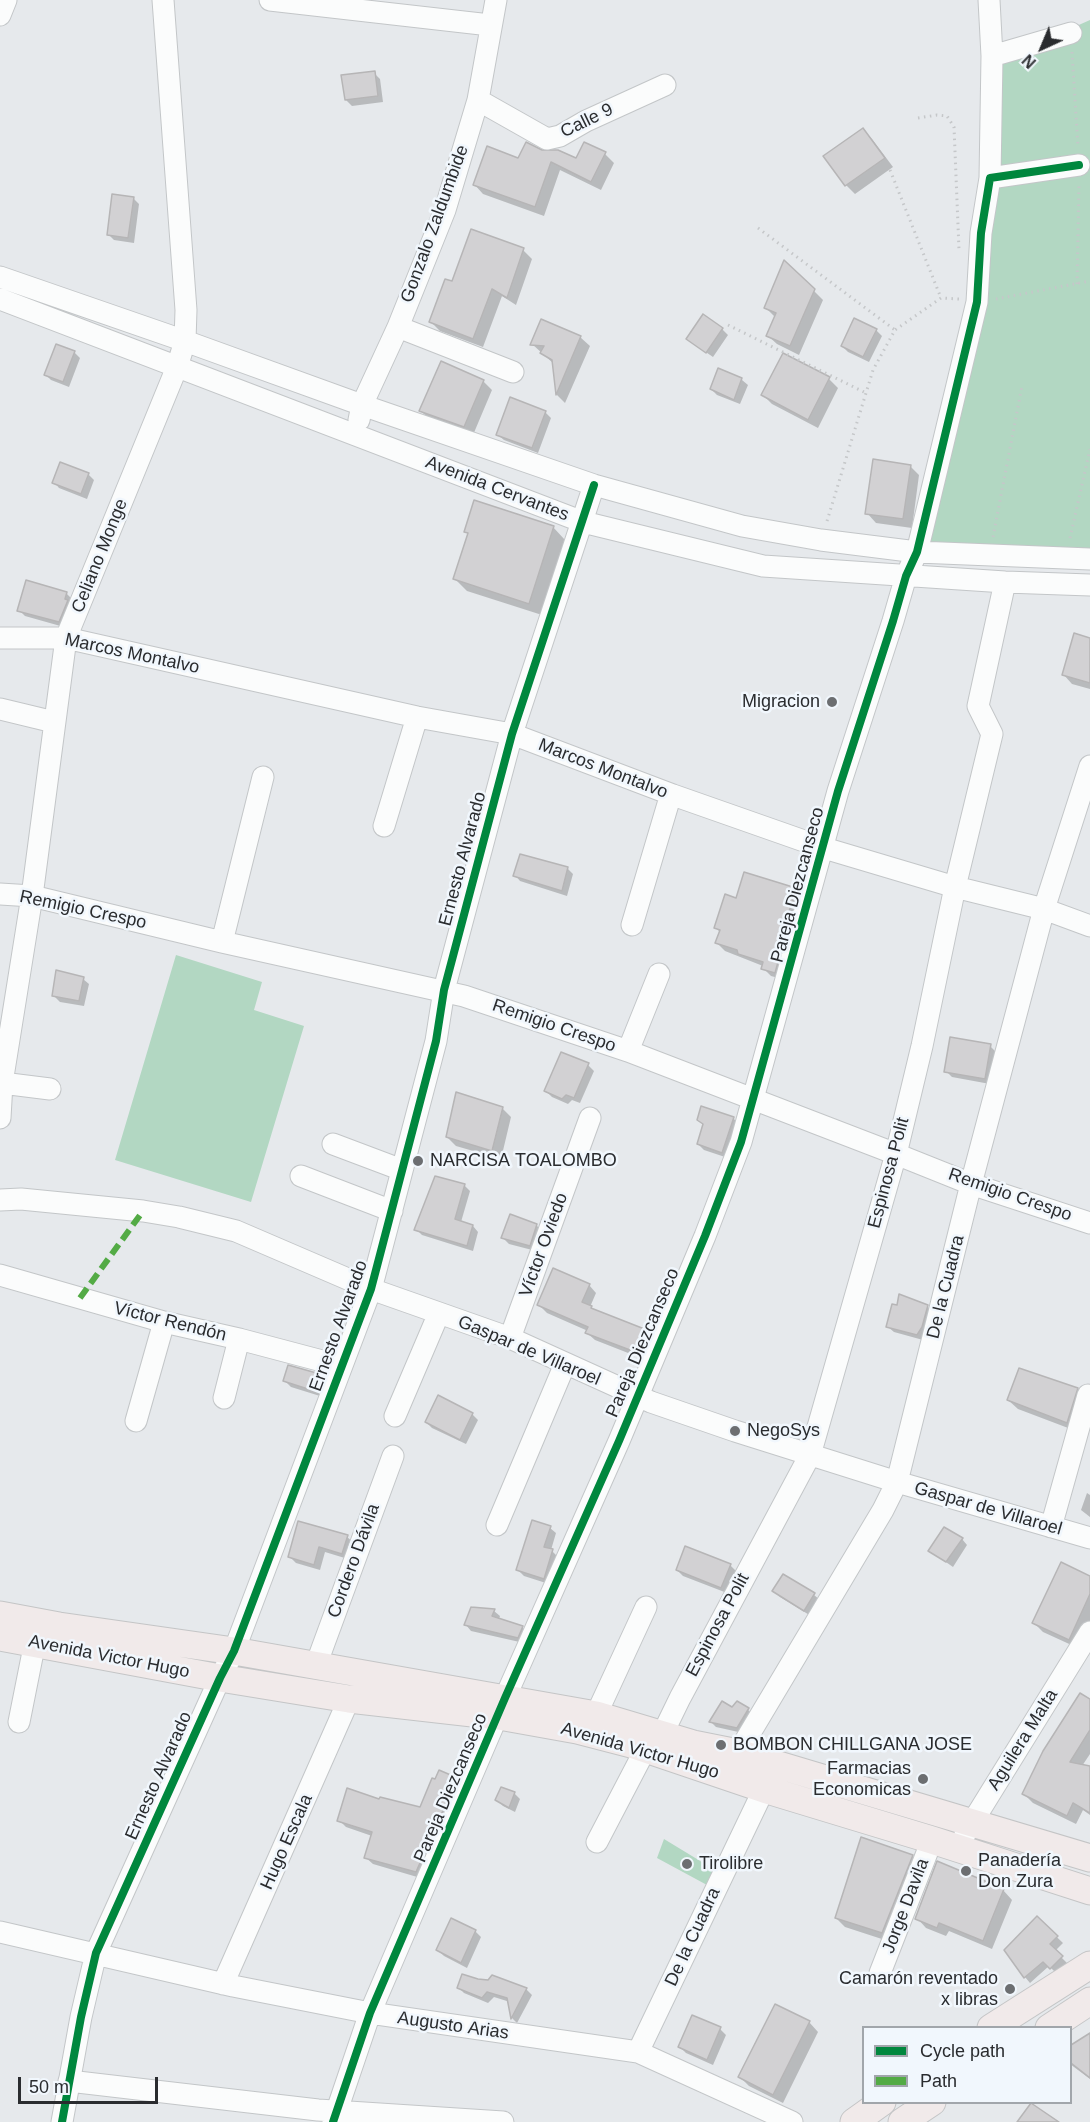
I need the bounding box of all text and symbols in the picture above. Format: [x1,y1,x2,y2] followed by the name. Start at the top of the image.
[1012,18,1072,78] north arrow
[1019,51,1039,71] text: N
[557,99,617,143] street label: Calle 9
[396,142,474,306] street label: Gonzalo Zaldumbide
[422,452,572,526] street label: Avenida Cervantes
[67,496,133,616] street label: Celiano Monge
[63,629,201,679] street label: Marcos Montalvo
[742,691,820,713] place label: Migracion
[825,695,839,709] marker: Migracion
[535,734,671,804] street label: Marcos Montalvo
[435,790,491,928] street label: Ernesto Alvarado
[767,805,829,965] street label: Pareja Diezcanseco
[18,886,148,934] street label: Remigio Crespo
[489,995,619,1057] street label: Remigio Crespo
[864,1115,914,1231] street label: Espinosa Polit
[430,1150,617,1172] place label: NARCISA TOALOMBO
[411,1154,425,1168] marker: NARCISA TOALOMBO
[945,1164,1075,1226] street label: Remigio Crespo
[515,1190,573,1300] street label: Víctor Oviedo
[923,1233,969,1341] street label: De la Cuadra
[305,1257,373,1395] street label: Ernesto Alvarado
[602,1265,684,1421] street label: Pareja Diezcanseco
[112,1298,228,1346] street label: Víctor Rendón
[454,1311,604,1391] street label: Gaspar de Villaroel
[747,1420,820,1442] place label: NegoSys
[728,1424,742,1438] marker: NegoSys
[912,1478,1064,1540] street label: Gaspar de Villaroel
[323,1501,385,1621] street label: Cordero Dávila
[682,1570,754,1680] street label: Espinosa Polit
[27,1631,191,1683] street label: Avenida Victor Hugo
[983,1685,1063,1795] street label: Aguilera Malta
[121,1709,197,1843] street label: Ernesto Alvarado
[410,1710,492,1866] street label: Pareja Diezcanseco
[558,1718,722,1784] street label: Avenida Victor Hugo
[733,1734,972,1756] place label: BOMBON CHILLGANA JOSE
[714,1738,728,1752] marker: BOMBON CHILLGANA JOSE
[813,1758,911,1800] place label: Farmacias Economicas
[916,1772,930,1786] marker: Farmacias Economicas
[256,1791,318,1893] street label: Hugo Escala
[978,1850,1061,1892] place label: Panadería Don Zura
[699,1853,763,1875] place label: Tirolibre
[878,1855,934,1957] street label: Jorge Davila
[680,1857,694,1871] marker: Tirolibre
[959,1864,973,1878] marker: Panadería Don Zura
[661,1884,725,1990] street label: De la Cuadra
[839,1968,998,2010] place label: Camarón reventado x libras
[1003,1982,1017,1996] marker: Camarón reventado x libras
[396,2008,510,2044] street label: Augusto Arias
[862,2026,1072,2104] legend
[920,2041,1005,2061] text: Cycle path
[21,2065,160,2103] scale bar
[920,2071,957,2091] text: Path
[29,2077,69,2097] text: 50 m

